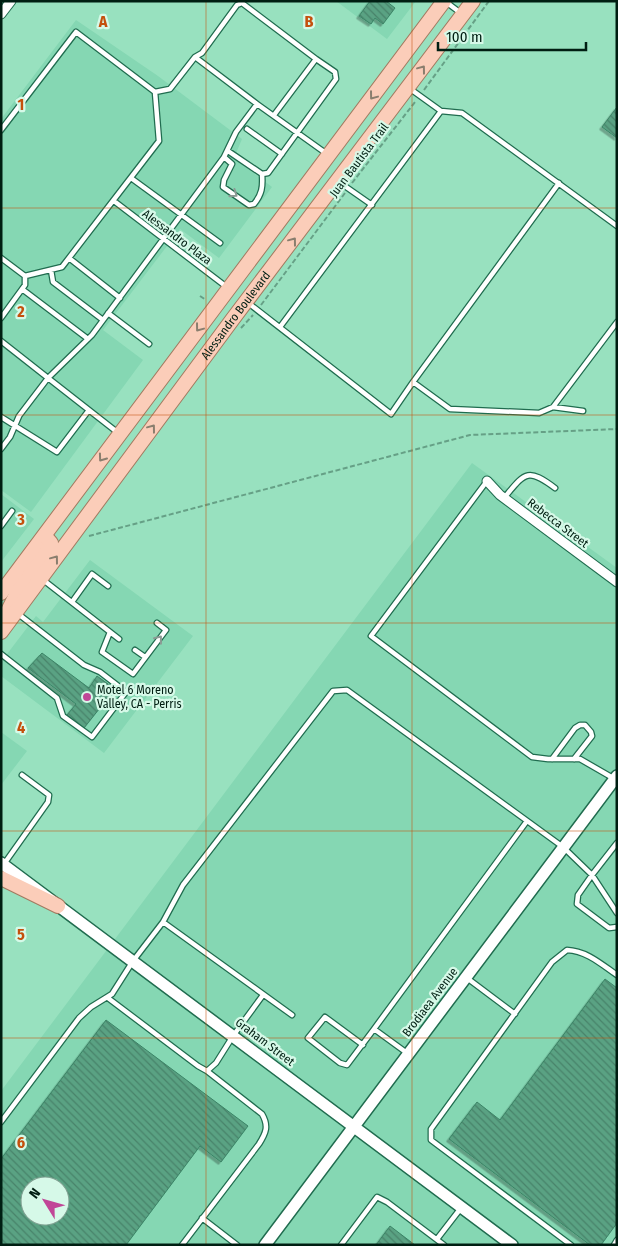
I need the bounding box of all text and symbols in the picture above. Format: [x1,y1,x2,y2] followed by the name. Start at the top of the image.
[98,12,108,31] text: A
[305,12,314,31] text: B
[438,20,586,52] scale bar
[446,28,483,46] text: 100 m
[416,65,425,75] one-way arrow
[370,90,378,99] one-way arrow
[18,95,24,114] text: 1
[327,120,391,200] street label: Juan Bautista Trail
[228,188,237,197] one-way arrow
[140,207,214,268] street label: Alessandro Plaza
[287,237,296,247] one-way arrow
[198,269,273,362] street label: Alessandro Boulevard
[16,302,25,321] text: 2
[197,322,205,331] one-way arrow
[146,424,155,434] one-way arrow
[99,452,108,462] one-way arrow
[525,496,591,551] street label: Rebecca Street
[16,510,25,529] text: 3
[49,555,58,565] one-way arrow
[154,636,162,645] one-way arrow
[97,683,182,711] place label: Motel 6 Moreno Valley, CA - Perris
[81,691,93,703] marker: Motel 6 Moreno Valley, CA - Perris
[17,718,25,737] text: 4
[17,925,25,944] text: 5
[400,965,460,1039] street label: Brodiaea Avenue
[233,1015,297,1069] street label: Graham Street
[17,1133,25,1152] text: 6
[20,1176,70,1226] north arrow
[26,1185,44,1202] text: N

